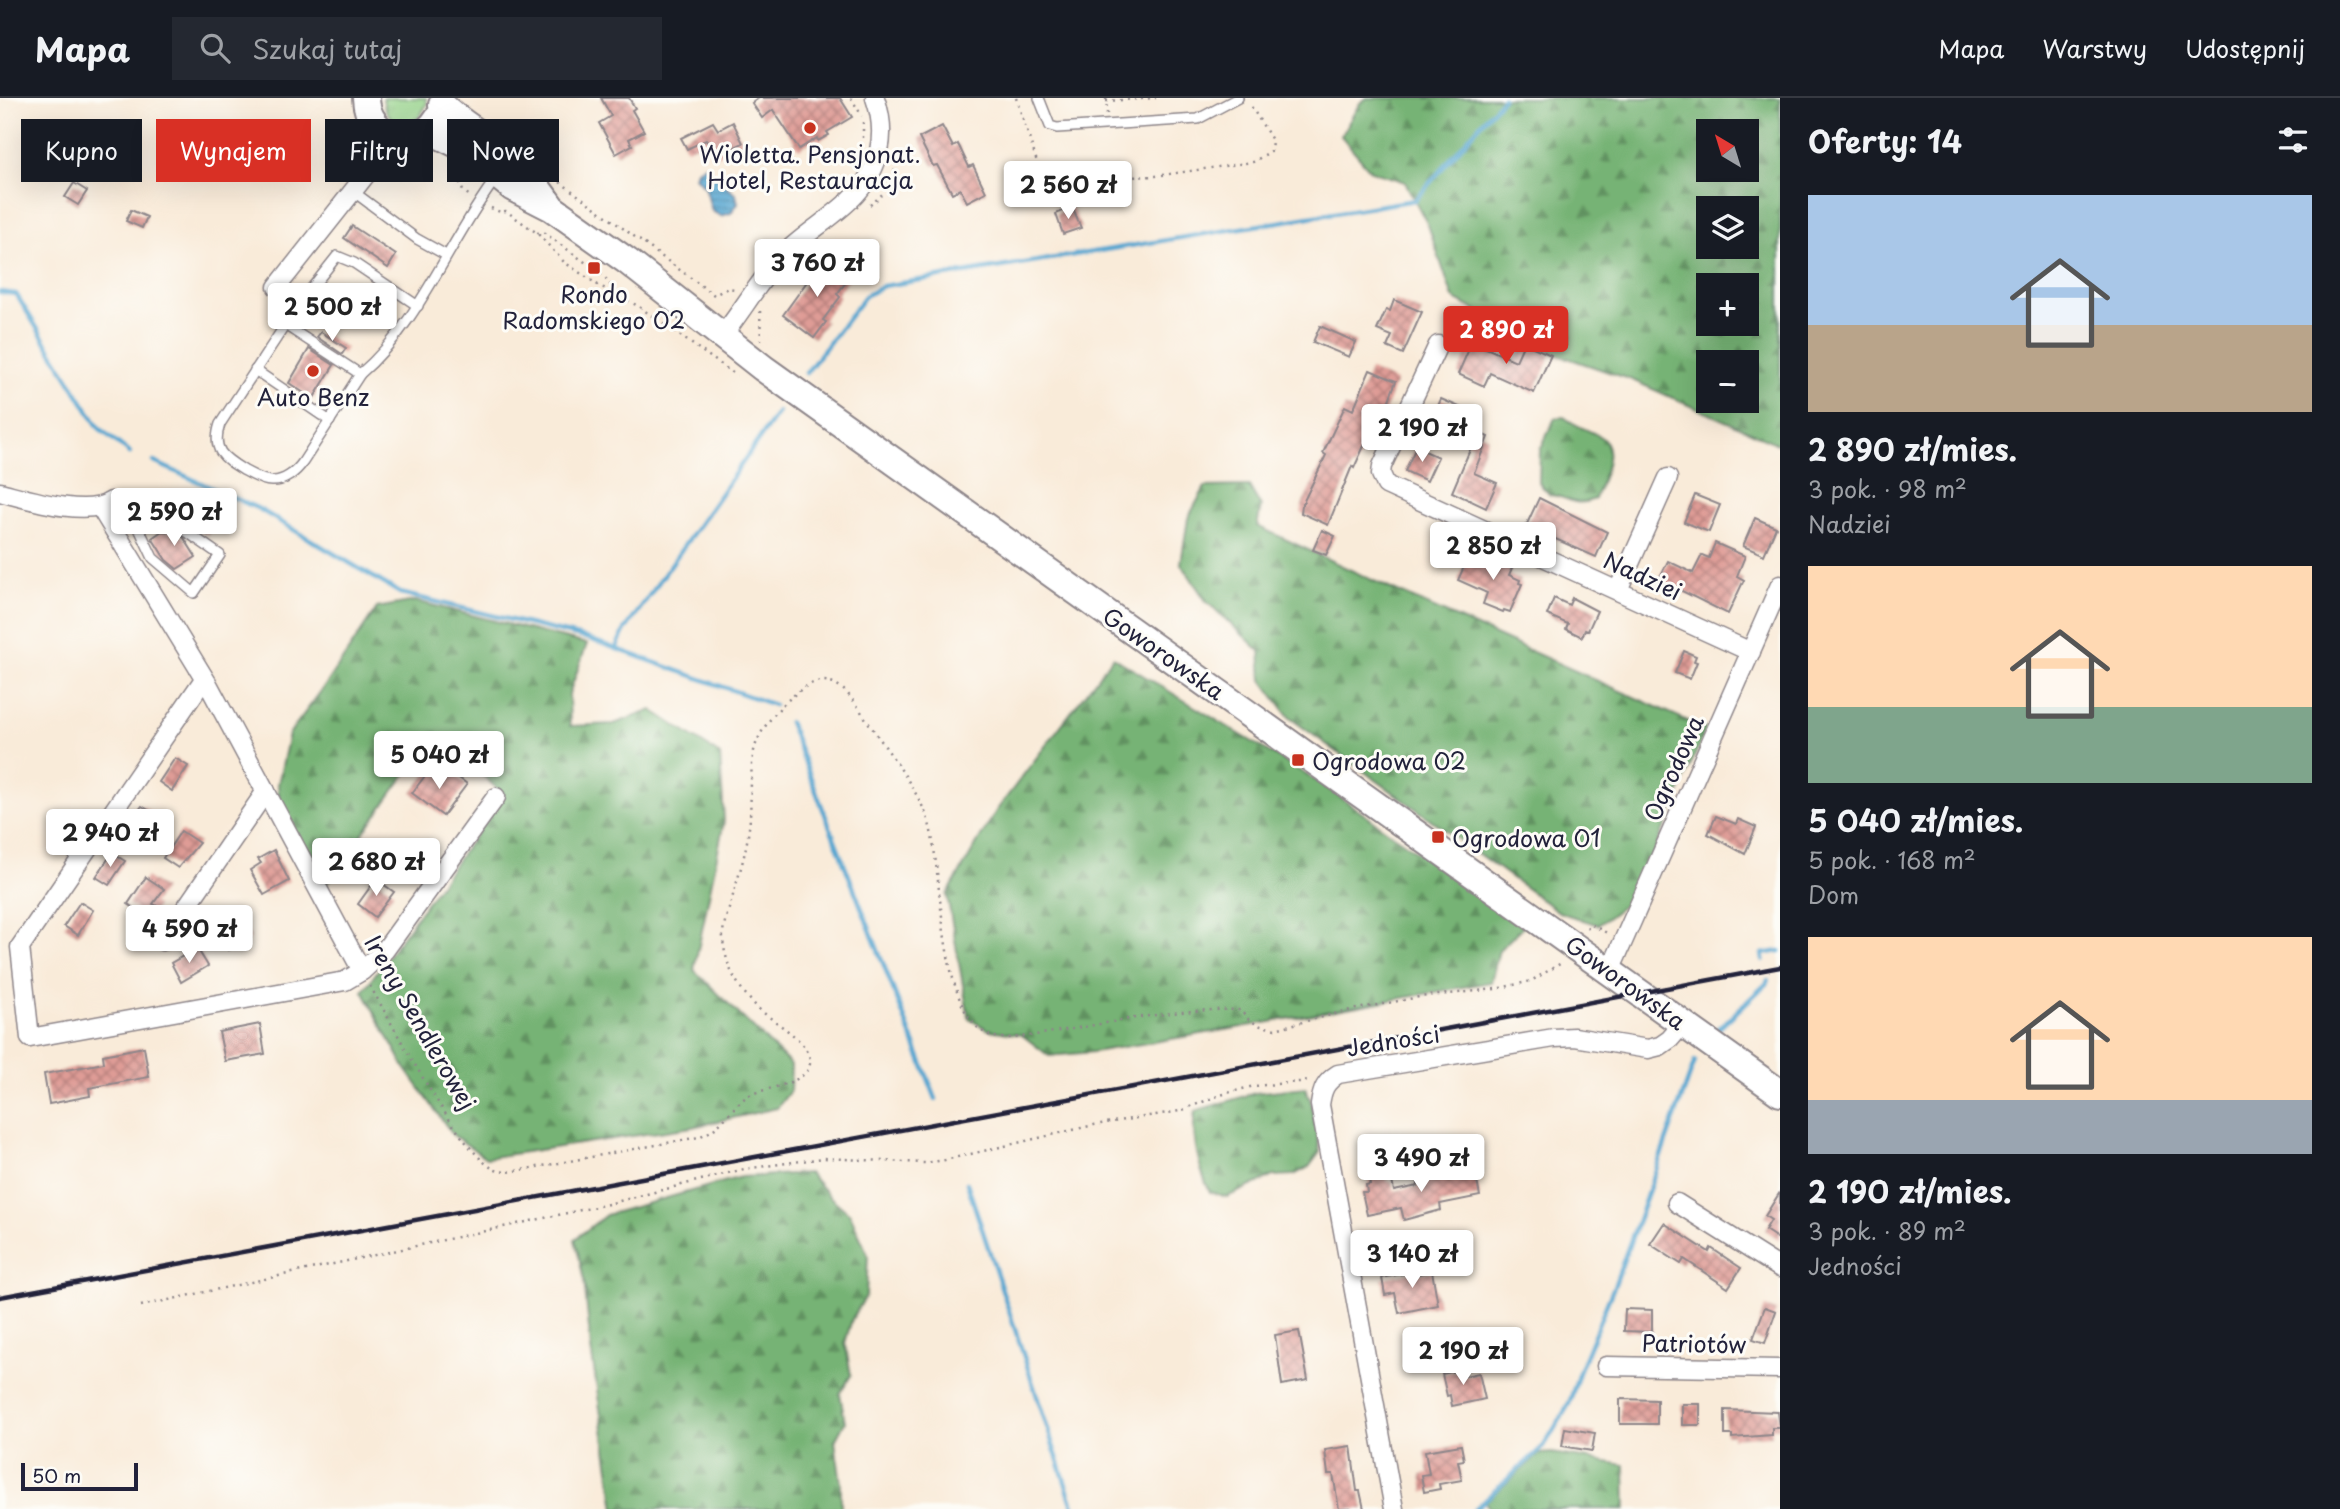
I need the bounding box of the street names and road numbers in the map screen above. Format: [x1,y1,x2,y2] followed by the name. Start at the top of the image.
[1598,542,1688,608] street label: Nadziei
[1096,598,1233,708] street label: Goworowska
[1634,709,1712,826] street label: Ogrodowa
[1558,926,1694,1038] street label: Goworowska
[357,928,485,1116] street label: Ireny Sendlerowej
[1344,1015,1442,1065] street label: Jedności
[1641,1325,1747,1361] street label: Patriotów

